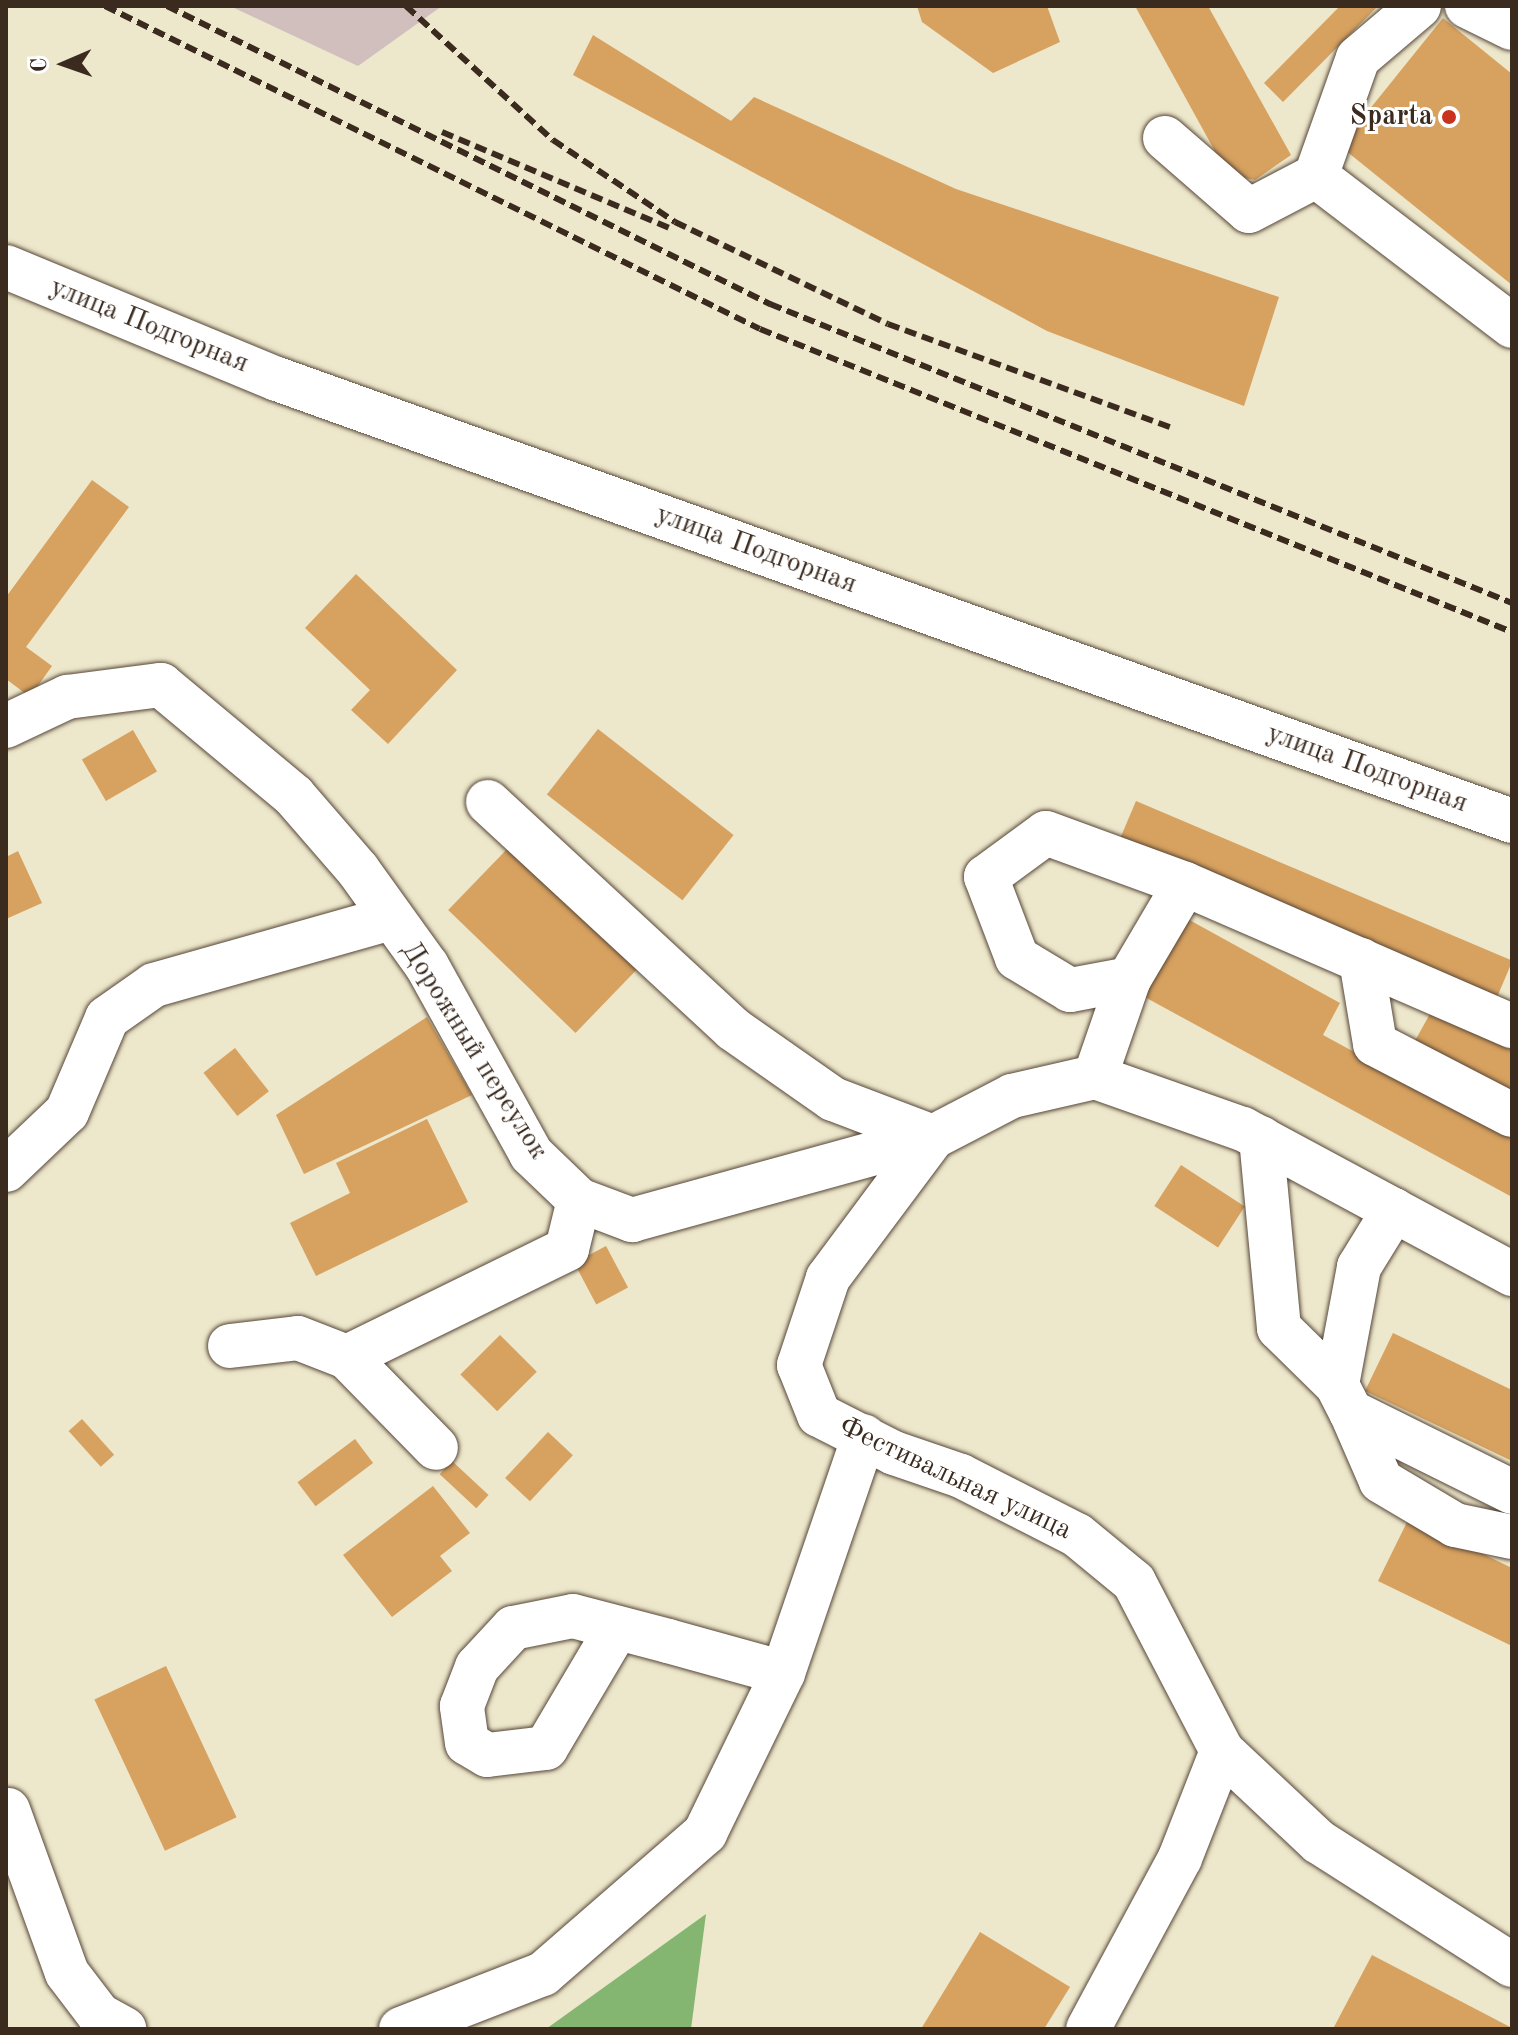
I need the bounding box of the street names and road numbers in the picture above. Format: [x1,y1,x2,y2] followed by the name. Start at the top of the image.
[45,271,253,381] street label: улица Подгорная
[651,498,861,602] street label: улица Подгорная
[1262,717,1472,821] street label: улица Подгорная
[393,936,555,1166] street label: Дорожный переулок
[833,1410,1077,1548] street label: Фестивальная улица

